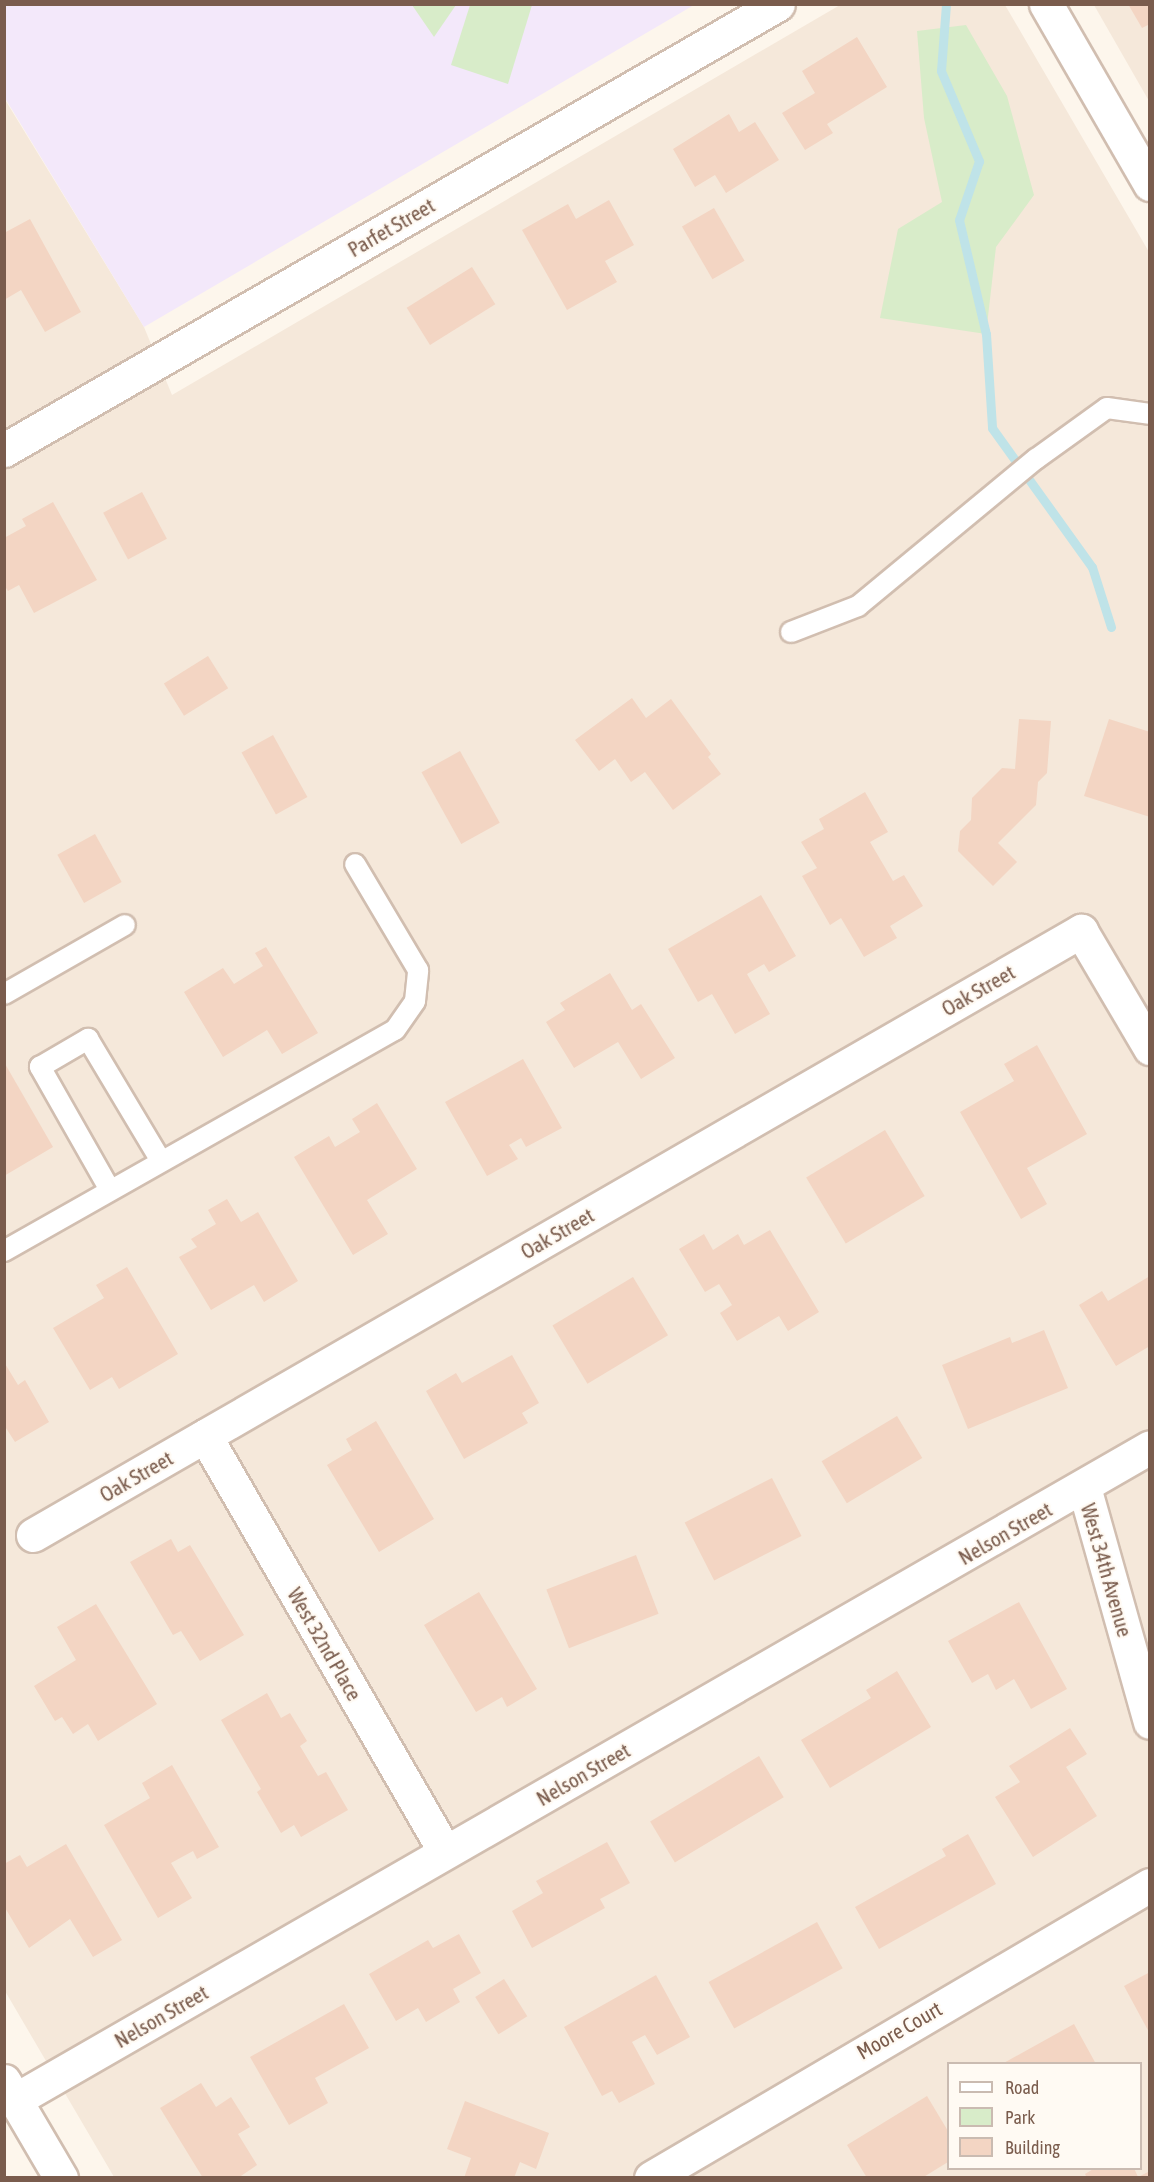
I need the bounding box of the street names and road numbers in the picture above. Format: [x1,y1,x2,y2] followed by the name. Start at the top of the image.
[343,192,439,262] street label: Parfet Street
[937,959,1019,1021] street label: Oak Street
[516,1202,598,1264] street label: Oak Street
[95,1445,177,1507] street label: Oak Street
[954,1496,1056,1570] street label: Nelson Street
[1076,1500,1138,1640] street label: West 34th Avenue
[283,1583,367,1705] street label: West 32nd Place
[532,1737,634,1811] street label: Nelson Street
[110,1979,212,2053] street label: Nelson Street
[852,1996,946,2064] street label: Moore Court

